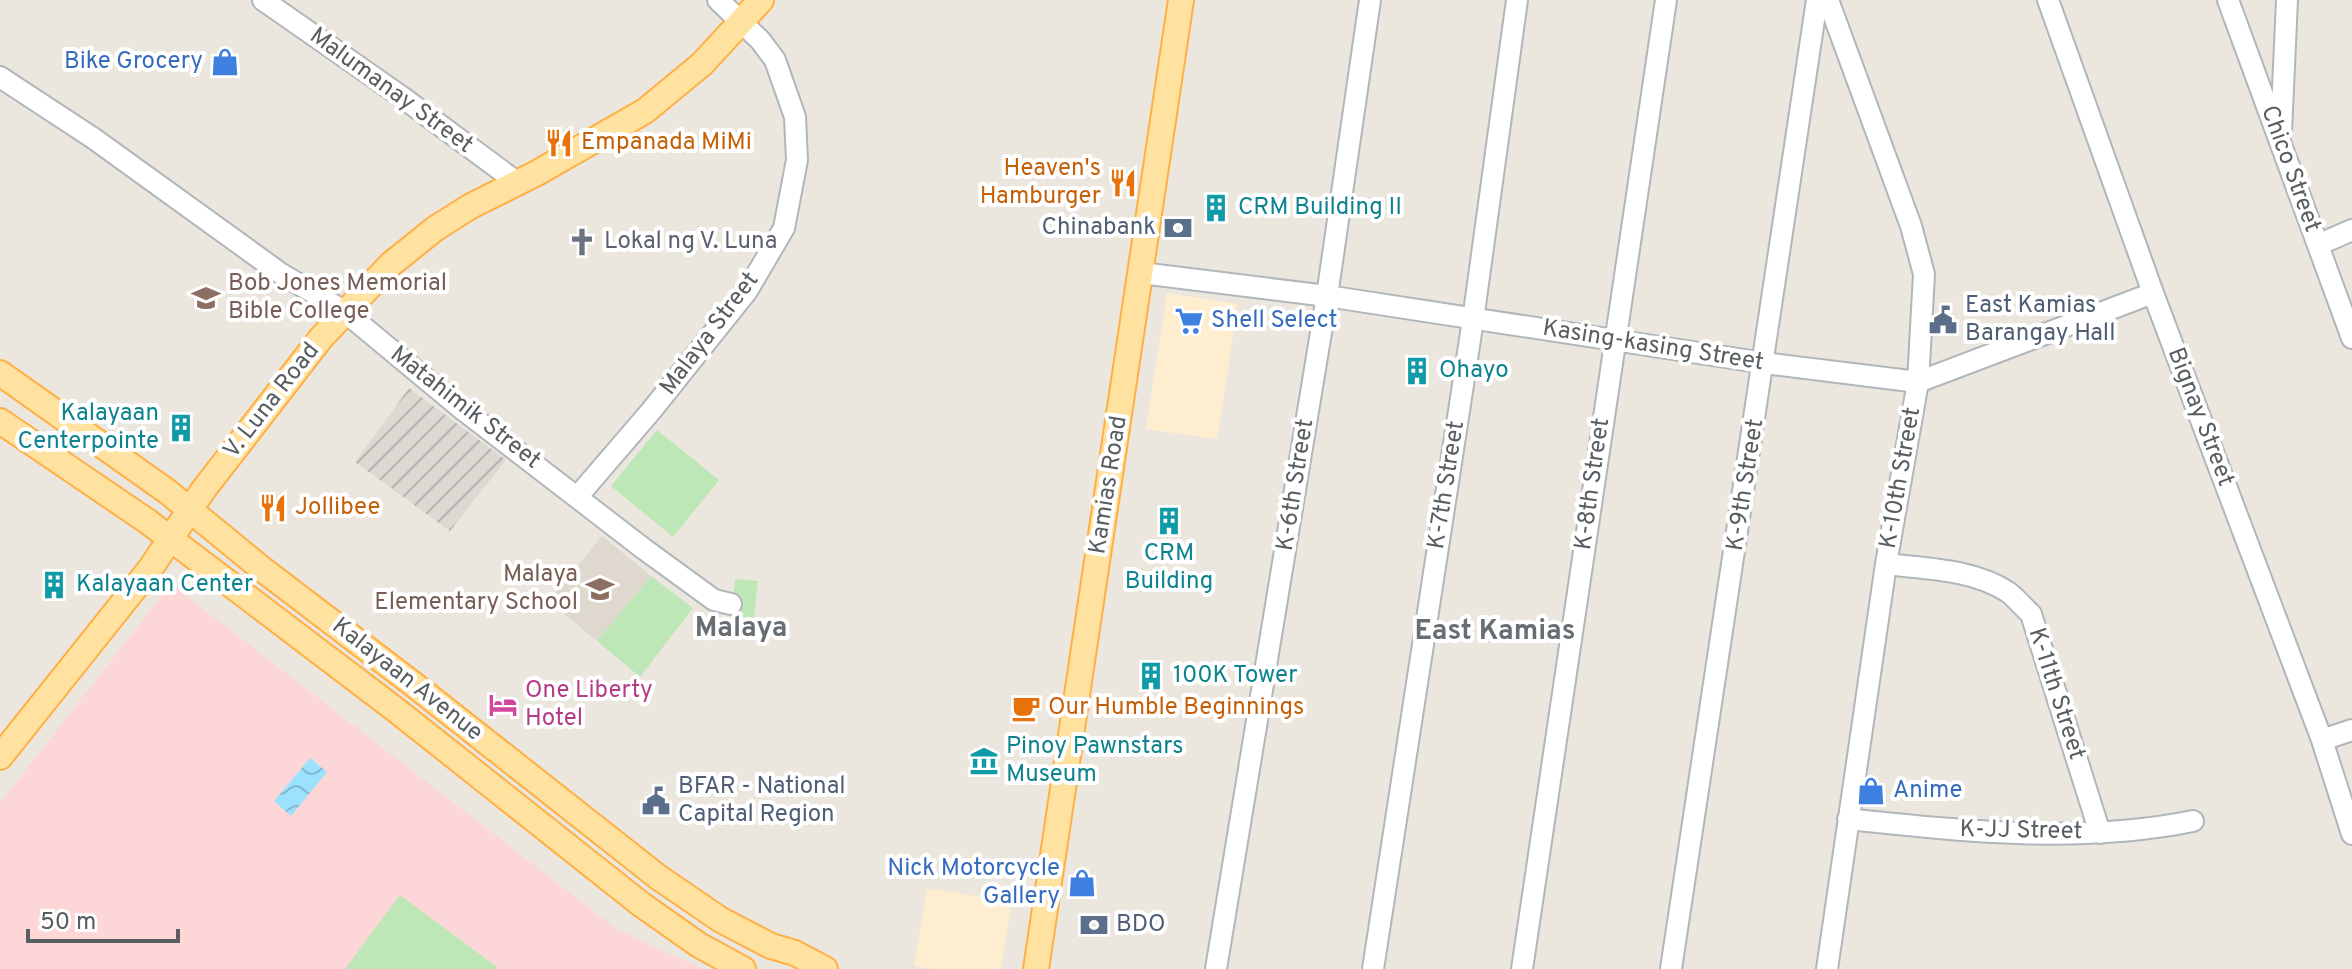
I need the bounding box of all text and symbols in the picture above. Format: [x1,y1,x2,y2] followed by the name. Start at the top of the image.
[303,22,479,160] street label: Malumanay Street
[64,47,203,77] place label: Bike Grocery
[210,47,240,77] shop icon: Bike Grocery
[2253,102,2327,236] street label: Chico Street
[544,128,574,158] restaurant icon: Empanada MiMi
[581,128,752,158] place label: Empanada MiMi
[980,154,1101,212] place label: Heaven's Hamburger
[1108,168,1138,198] restaurant icon: Heaven's Hamburger
[1201,193,1231,223] building icon: CRM Building II
[1238,193,1402,223] place label: CRM Building II
[1042,213,1156,243] place label: Chinabank
[1163,213,1193,243] bank icon: Chinabank
[567,227,597,257] church icon: Lokal ng V. Luna
[604,227,777,257] place label: Lokal ng V. Luna
[654,266,766,402] street label: Malaya Street
[228,269,447,327] place label: Bob Jones Memorial Bible College
[191,283,221,313] school or university icon: Bob Jones Memorial Bible College
[1965,291,2115,349] place label: East Kamias Barangay Hall
[1928,305,1958,335] public building icon: East Kamias Barangay Hall
[1174,306,1204,336] supermarket icon: Shell Select
[1211,306,1338,336] place label: Shell Select
[1540,314,1766,378] street label: Kasing-kasing Street
[217,337,327,465] street label: V. Luna Road
[384,340,546,476] street label: Matahimik Street
[2160,343,2240,491] street label: Bignay Street
[1402,356,1432,386] building icon: Ohayo
[1439,356,1509,386] place label: Ohayo
[18,399,159,457] place label: Kalayaan Centerpointe
[1874,405,1928,551] street label: K-10th Street
[166,413,196,443] building icon: Kalayaan Centerpointe
[1083,414,1135,556] street label: Kamias Road
[1569,416,1617,552] street label: K-8th Street
[1271,417,1321,553] street label: K-6th Street
[1721,417,1771,553] street label: K-9th Street
[1422,419,1472,551] street label: K-7th Street
[258,493,288,523] restaurant icon: Jollibee
[295,493,380,523] place label: Jollibee
[1154,506,1184,536] building icon: CRM Building
[1125,539,1213,597] place label: CRM Building
[374,560,578,618] place label: Malaya Elementary School
[39,570,69,600] building icon: Kalayaan Center
[76,570,253,600] place label: Kalayaan Center
[585,574,615,604] school or university icon: Malaya Elementary School
[695,611,787,647] district label: Malaya
[326,612,488,748] street label: Kalayaan Avenue
[1415,614,1575,650] district label: East Kamias
[2021,624,2091,764] street label: K-11th Street
[1136,661,1166,691] building icon: 100K Tower
[1173,661,1298,691] place label: 100K Tower
[525,676,653,734] place label: One Liberty Hotel
[488,690,518,720] hotel icon: One Liberty Hotel
[1011,693,1041,723] cafe icon: Our Humble Beginnings
[1048,693,1304,723] place label: Our Humble Beginnings
[1006,732,1184,790] place label: Pinoy Pawnstars Museum
[969,746,999,776] museum icon: Pinoy Pawnstars Museum
[678,772,846,830] place label: BFAR - National Capital Region
[1856,776,1886,806] shop icon: Anime
[1893,776,1963,806] place label: Anime
[641,786,671,816] public building icon: BFAR - National Capital Region
[1959,815,2083,847] street label: K-JJ Street
[887,854,1060,912] place label: Nick Motorcycle Gallery
[1067,868,1097,898] shop icon: Nick Motorcycle Gallery
[28,893,178,943] scale bar
[40,908,96,938] text: 50 m
[1079,910,1109,940] bank icon: BDO
[1116,910,1166,940] place label: BDO

